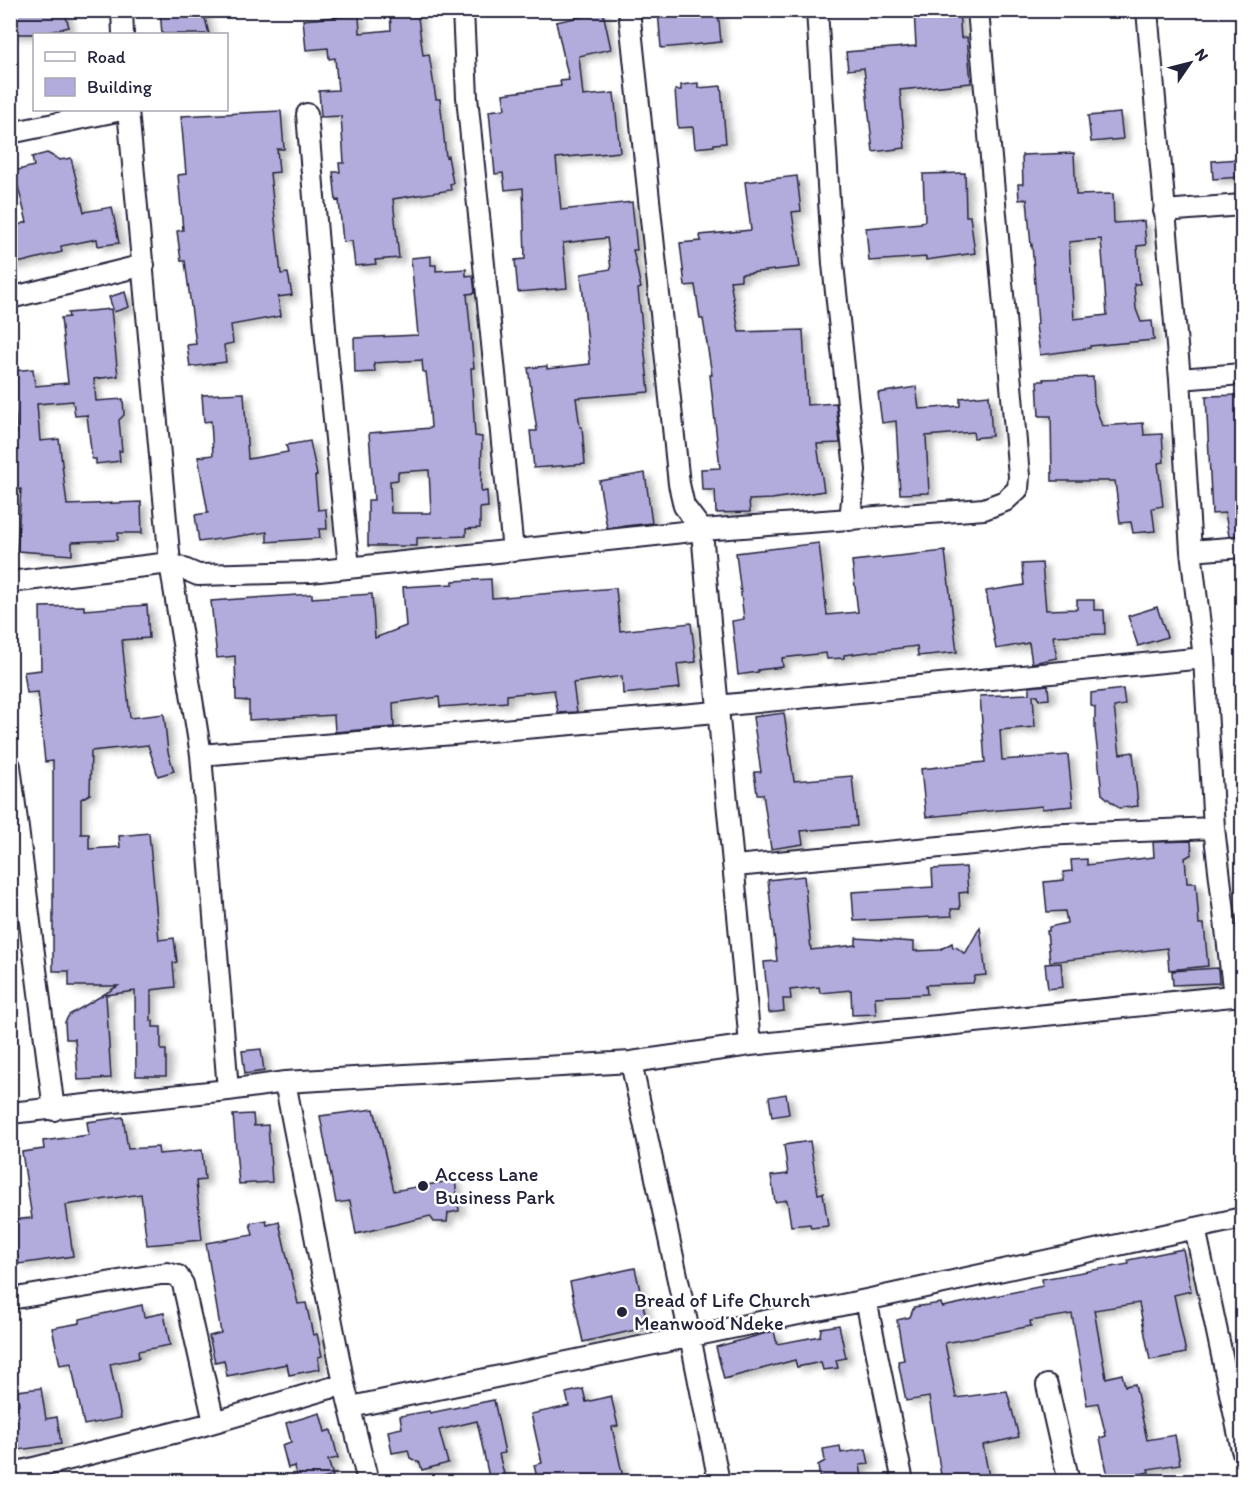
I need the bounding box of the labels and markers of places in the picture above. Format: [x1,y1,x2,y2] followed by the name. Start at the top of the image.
[435,1162,555,1209] place label: Access Lane Business Park
[416,1179,430,1193] marker: Access Lane Business Park
[634,1288,810,1335] place label: Bread of Life Church Meanwood Ndeke
[615,1305,629,1319] marker: Bread of Life Church Meanwood Ndeke

